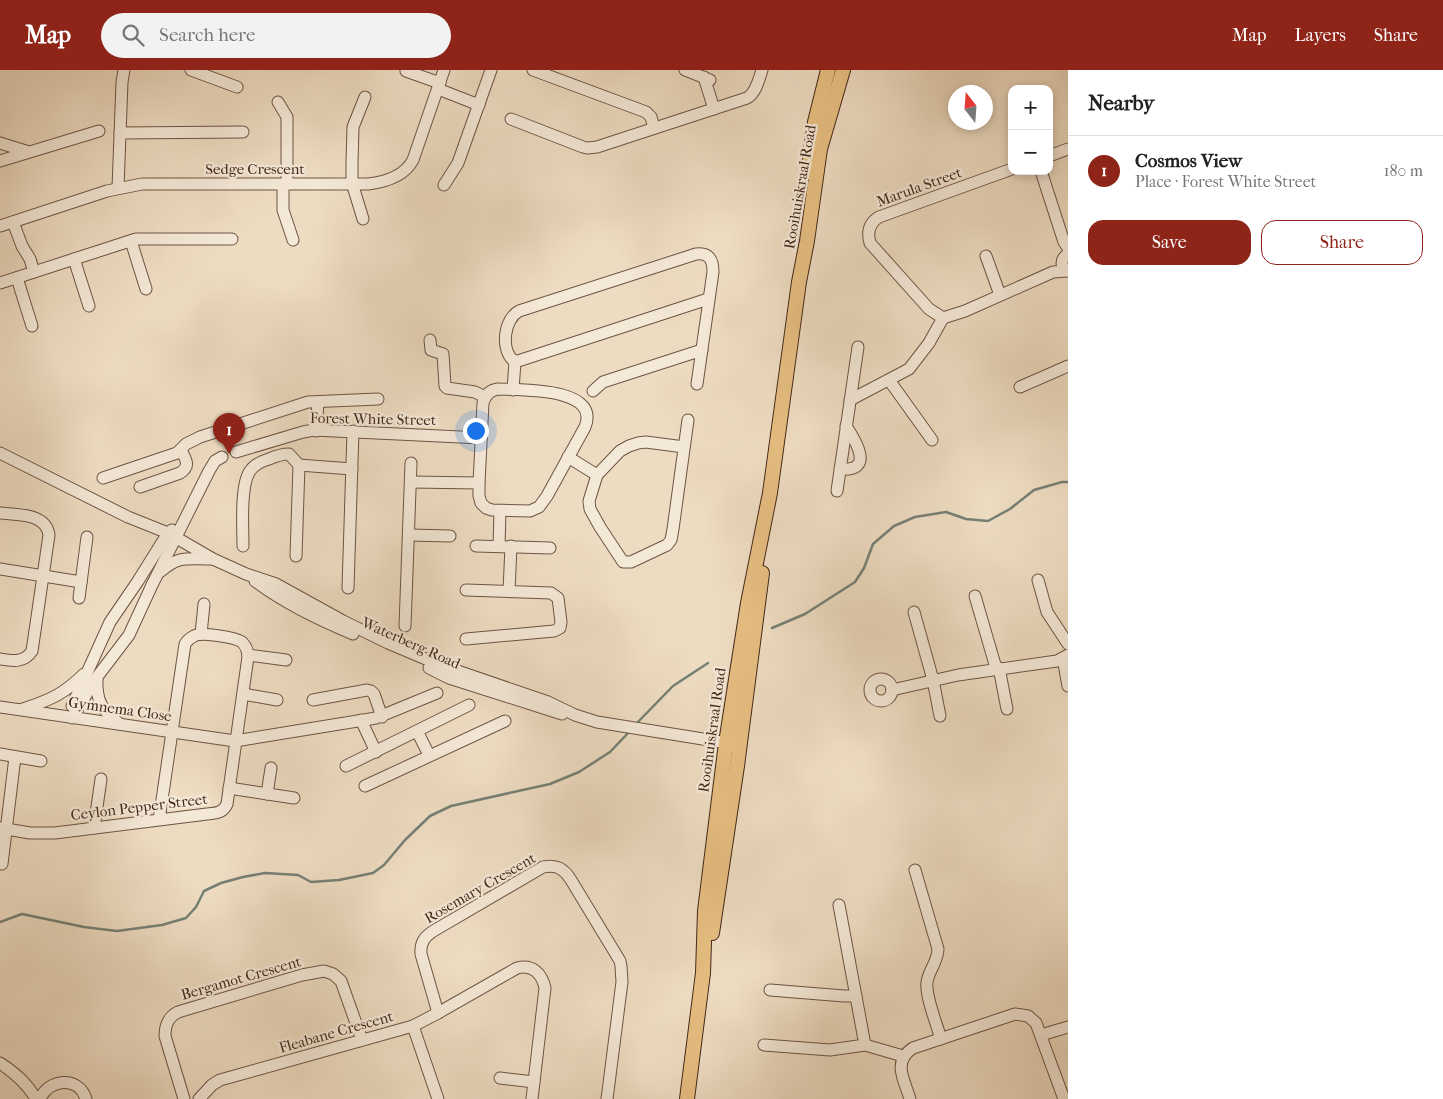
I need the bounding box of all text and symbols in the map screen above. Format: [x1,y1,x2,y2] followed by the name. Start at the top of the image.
[101,13,451,58] search box
[25,21,71,49] text: Map
[119,21,147,49] icon: search
[159,24,255,46] text: Search here
[1232,25,1266,46] text: Map
[1294,25,1346,46] text: Layers
[1374,25,1418,46] text: Share
[948,85,993,130] north arrow
[1008,85,1053,175] map controls
[1008,85,1053,130] button: +
[1088,91,1154,115] text: Nearby
[780,123,820,250] street label: Rooihuiskraal Road
[1008,130,1053,175] button: −
[1135,150,1242,172] text: Cosmos View
[205,160,305,178] street label: Sedge Crescent
[1101,161,1107,180] text: 1
[1384,161,1423,180] text: 180 m
[874,163,965,211] street label: Marula Street
[1135,172,1316,191] text: Place · Forest White Street
[1088,220,1251,265] button: Save
[1261,220,1423,265] button: Share
[310,409,437,429] street label: Forest White Street
[213,413,245,454] pin: 1
[463,418,489,444] your location
[358,613,464,673] street label: Waterberg Road
[694,666,730,794] street label: Rooihuiskraal Road
[67,693,173,725] street label: Gymnema Close
[70,790,209,824] street label: Ceylon Pepper Street
[421,849,539,927] street label: Rosemary Crescent
[179,952,304,1004] street label: Bergamot Crescent
[277,1007,396,1057] street label: Fleabane Crescent

